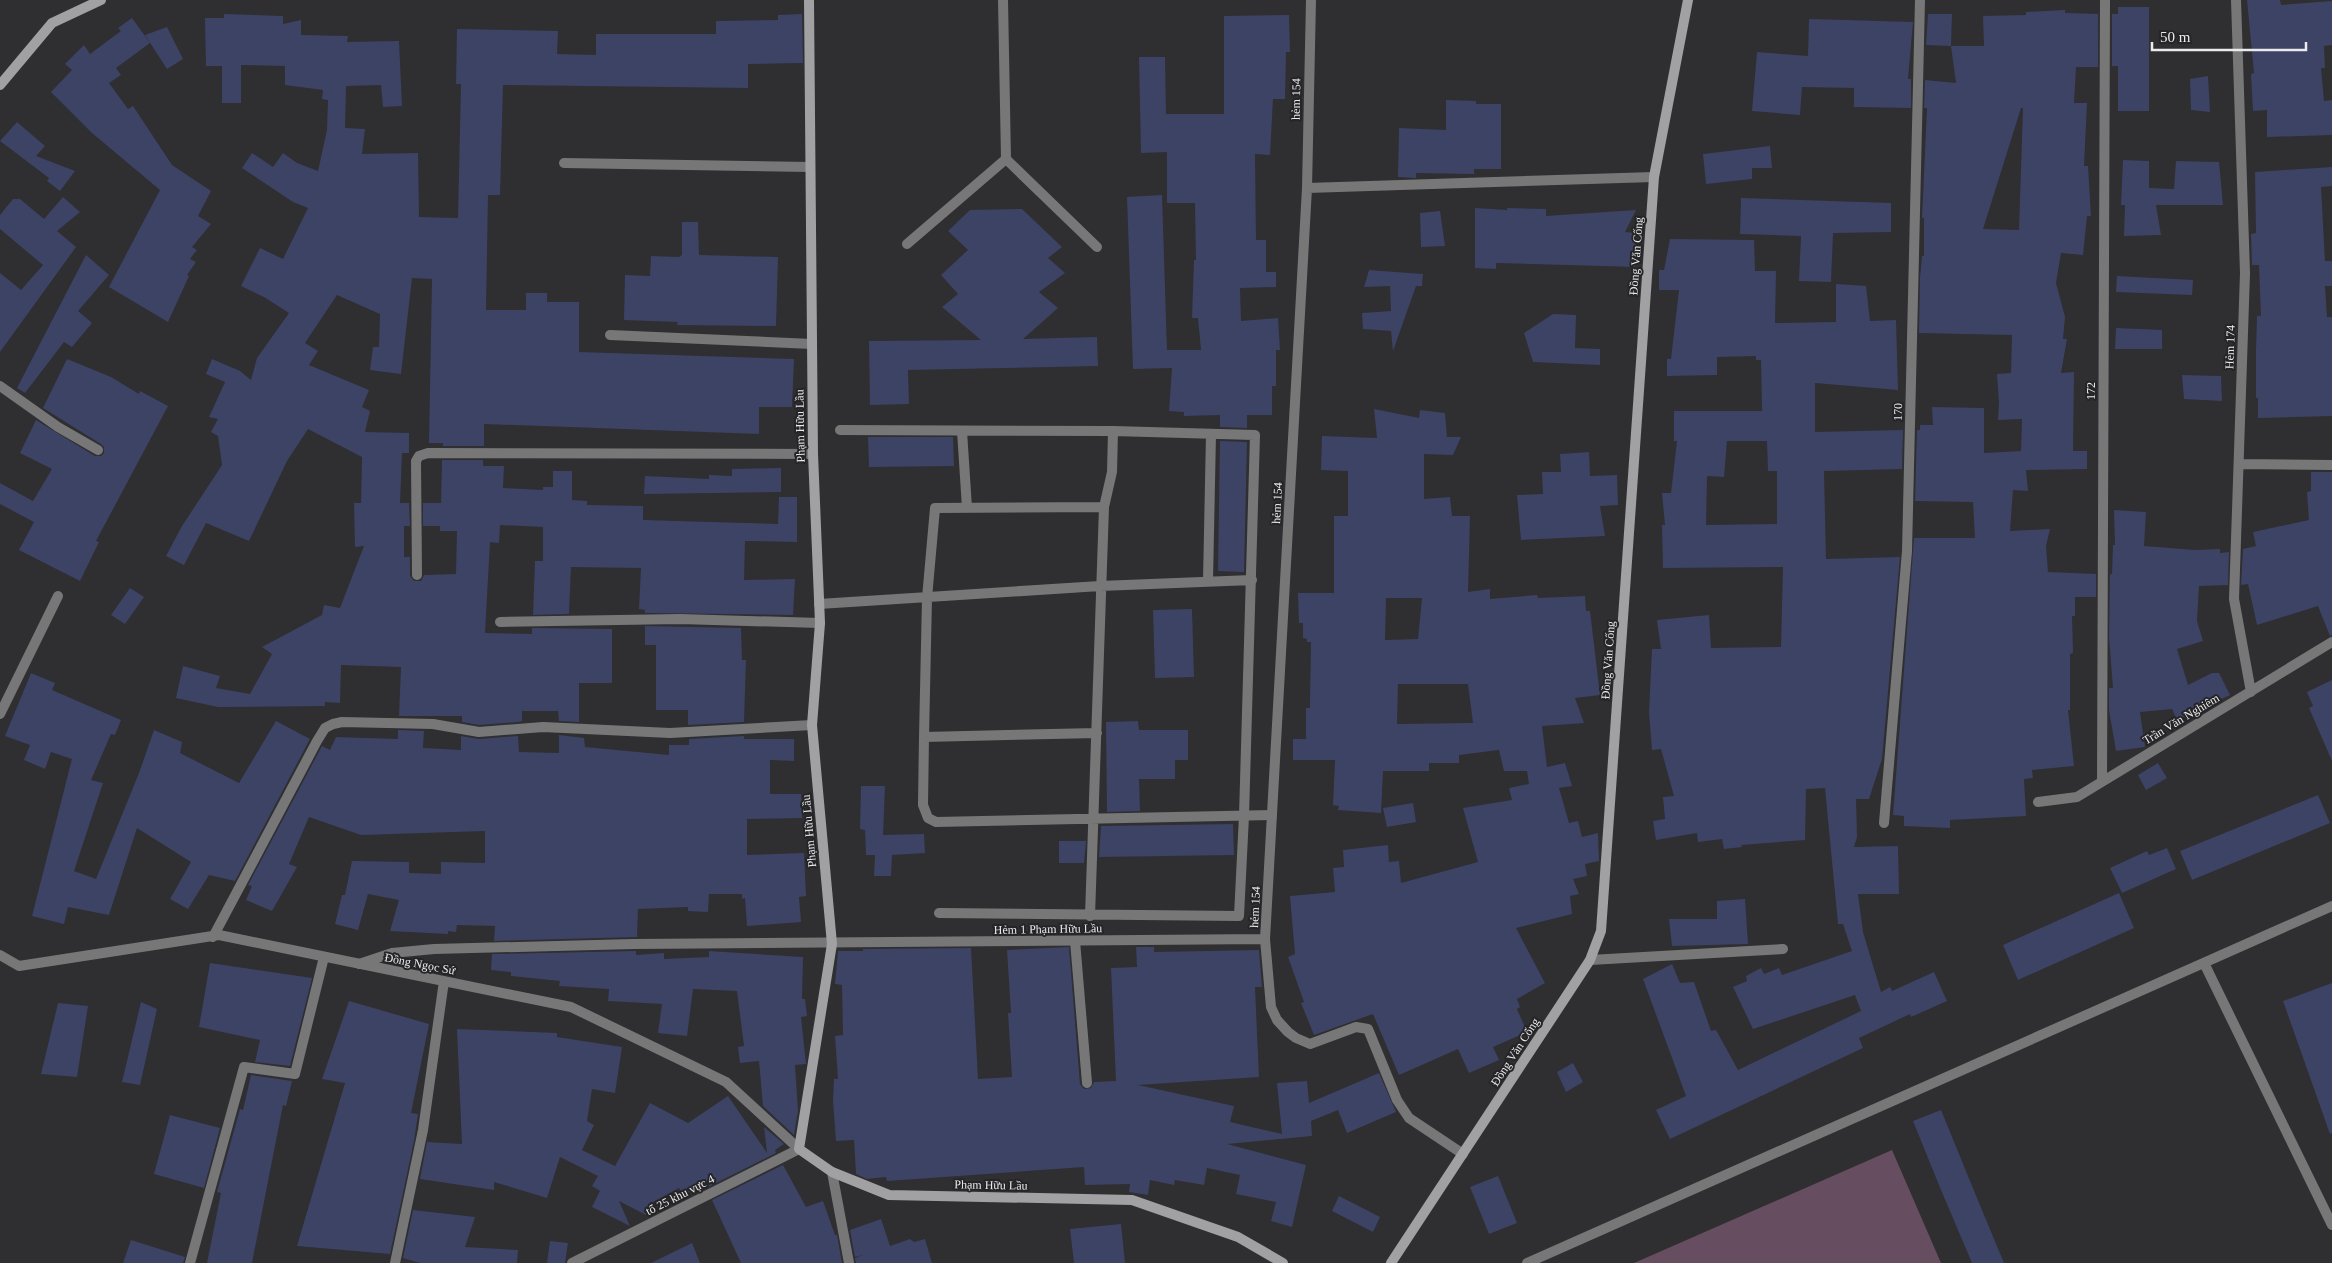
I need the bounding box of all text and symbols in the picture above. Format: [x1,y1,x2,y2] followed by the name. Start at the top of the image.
[2152,20,2306,52] scale bar
[2160,29,2191,45] text: 50 m
[1289,78,1303,120] street label: hẻm 154
[1626,216,1646,296] street label: Đồng Văn Cống
[2222,325,2238,369] street label: Hẻm 174
[2084,382,2098,400] street label: 172
[792,389,808,463] street label: Phạm Hữu Lầu
[1891,403,1905,421] street label: 170
[1269,482,1285,524] street label: hẻm 154
[1598,620,1618,700] street label: Đồng Văn Cống
[2140,690,2222,747] street label: Trần Văn Nghiêm
[799,794,819,868] street label: Phạm Hữu Lầu
[1247,886,1263,928] street label: hẻm 154
[994,921,1102,937] street label: Hẻm 1 Phạm Hữu Lầu
[383,950,457,978] street label: Đồng Ngọc Sứ
[1488,1015,1542,1089] street label: Đồng Văn Cống
[643,1172,717,1218] street label: tổ 25 khu vực 4
[954,1177,1028,1193] street label: Phạm Hữu Lầu

